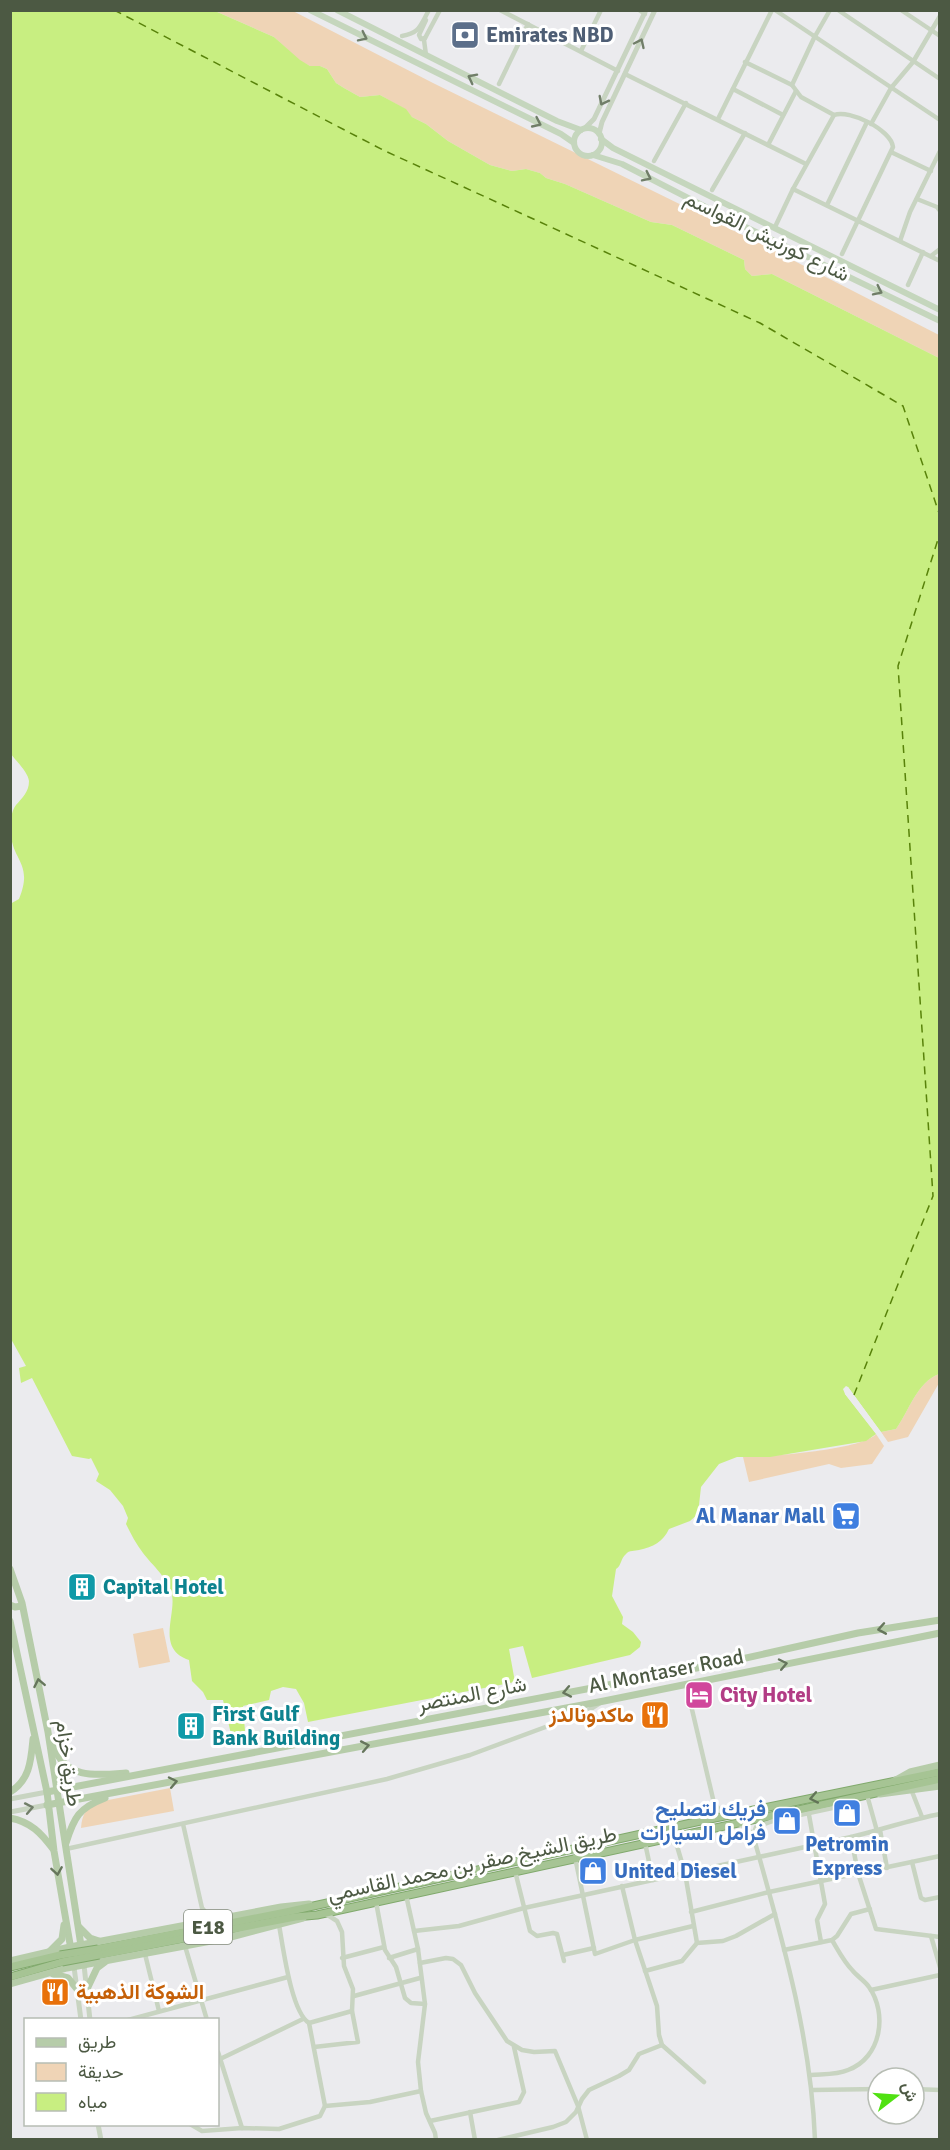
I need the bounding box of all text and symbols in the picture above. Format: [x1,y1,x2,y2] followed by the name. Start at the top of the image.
[449,19,481,51] bank icon: Emirates NBD
[486,22,614,48] place label: Emirates NBD
[356,29,367,41] one-way arrow
[633,38,645,49] one-way arrow
[467,74,478,85] one-way arrow
[598,95,610,106] one-way arrow
[531,116,542,128] one-way arrow
[641,169,652,181] one-way arrow
[680,185,854,288] street label: شارع كورنيش القواسم
[872,283,883,295] one-way arrow
[830,1500,862,1532] supermarket icon: Al Manar Mall
[696,1503,825,1529] place label: Al Manar Mall
[66,1571,98,1603] building icon: Capital Hotel
[103,1574,224,1600] place label: Capital Hotel
[877,1622,887,1635] one-way arrow
[586,1643,746,1699] street label: Al Montaser Road
[777,1658,787,1671] one-way arrow
[414,1671,529,1718] street label: شارع المنتصر
[33,1678,46,1688] one-way arrow
[683,1679,715,1711] hotel icon: City Hotel
[720,1682,813,1708] place label: City Hotel
[562,1685,572,1698] one-way arrow
[639,1699,671,1731] restaurant icon: ماكدونالدز
[212,1701,340,1751] place label: First Gulf Bank Building
[548,1702,634,1728] place label: ماكدونالدز
[175,1710,207,1742] building icon: First Gulf Bank Building
[49,1718,88,1808] street label: طريق خزام
[359,1740,369,1753] one-way arrow
[168,1776,178,1789] one-way arrow
[810,1791,820,1804] one-way arrow
[640,1796,766,1846] place label: فريك لتصليح فرامل السيارات
[831,1797,863,1829] shop icon: Petromin Express
[24,1802,34,1815] one-way arrow
[771,1805,803,1837] shop icon: فريك لتصليح فرامل السيارات
[325,1821,620,1911] street label: طريق الشيخ صقر بن محمد القاسمي
[805,1831,889,1881] place label: Petromin Express
[577,1855,609,1887] shop icon: United Diesel
[614,1858,737,1884] place label: United Diesel
[51,1866,63,1875] one-way arrow
[184,1910,232,1944] road number: E18
[39,1976,71,2008] restaurant icon: الشوكة الذهبية
[76,1979,204,2005] place label: الشوكة الذهبية
[24,2018,219,2126] legend
[78,2031,116,2053] text: طريق
[78,2061,124,2083] text: حديقة
[866,2066,926,2126] north arrow
[897,2080,922,2104] text: ش
[78,2091,107,2113] text: مياه

